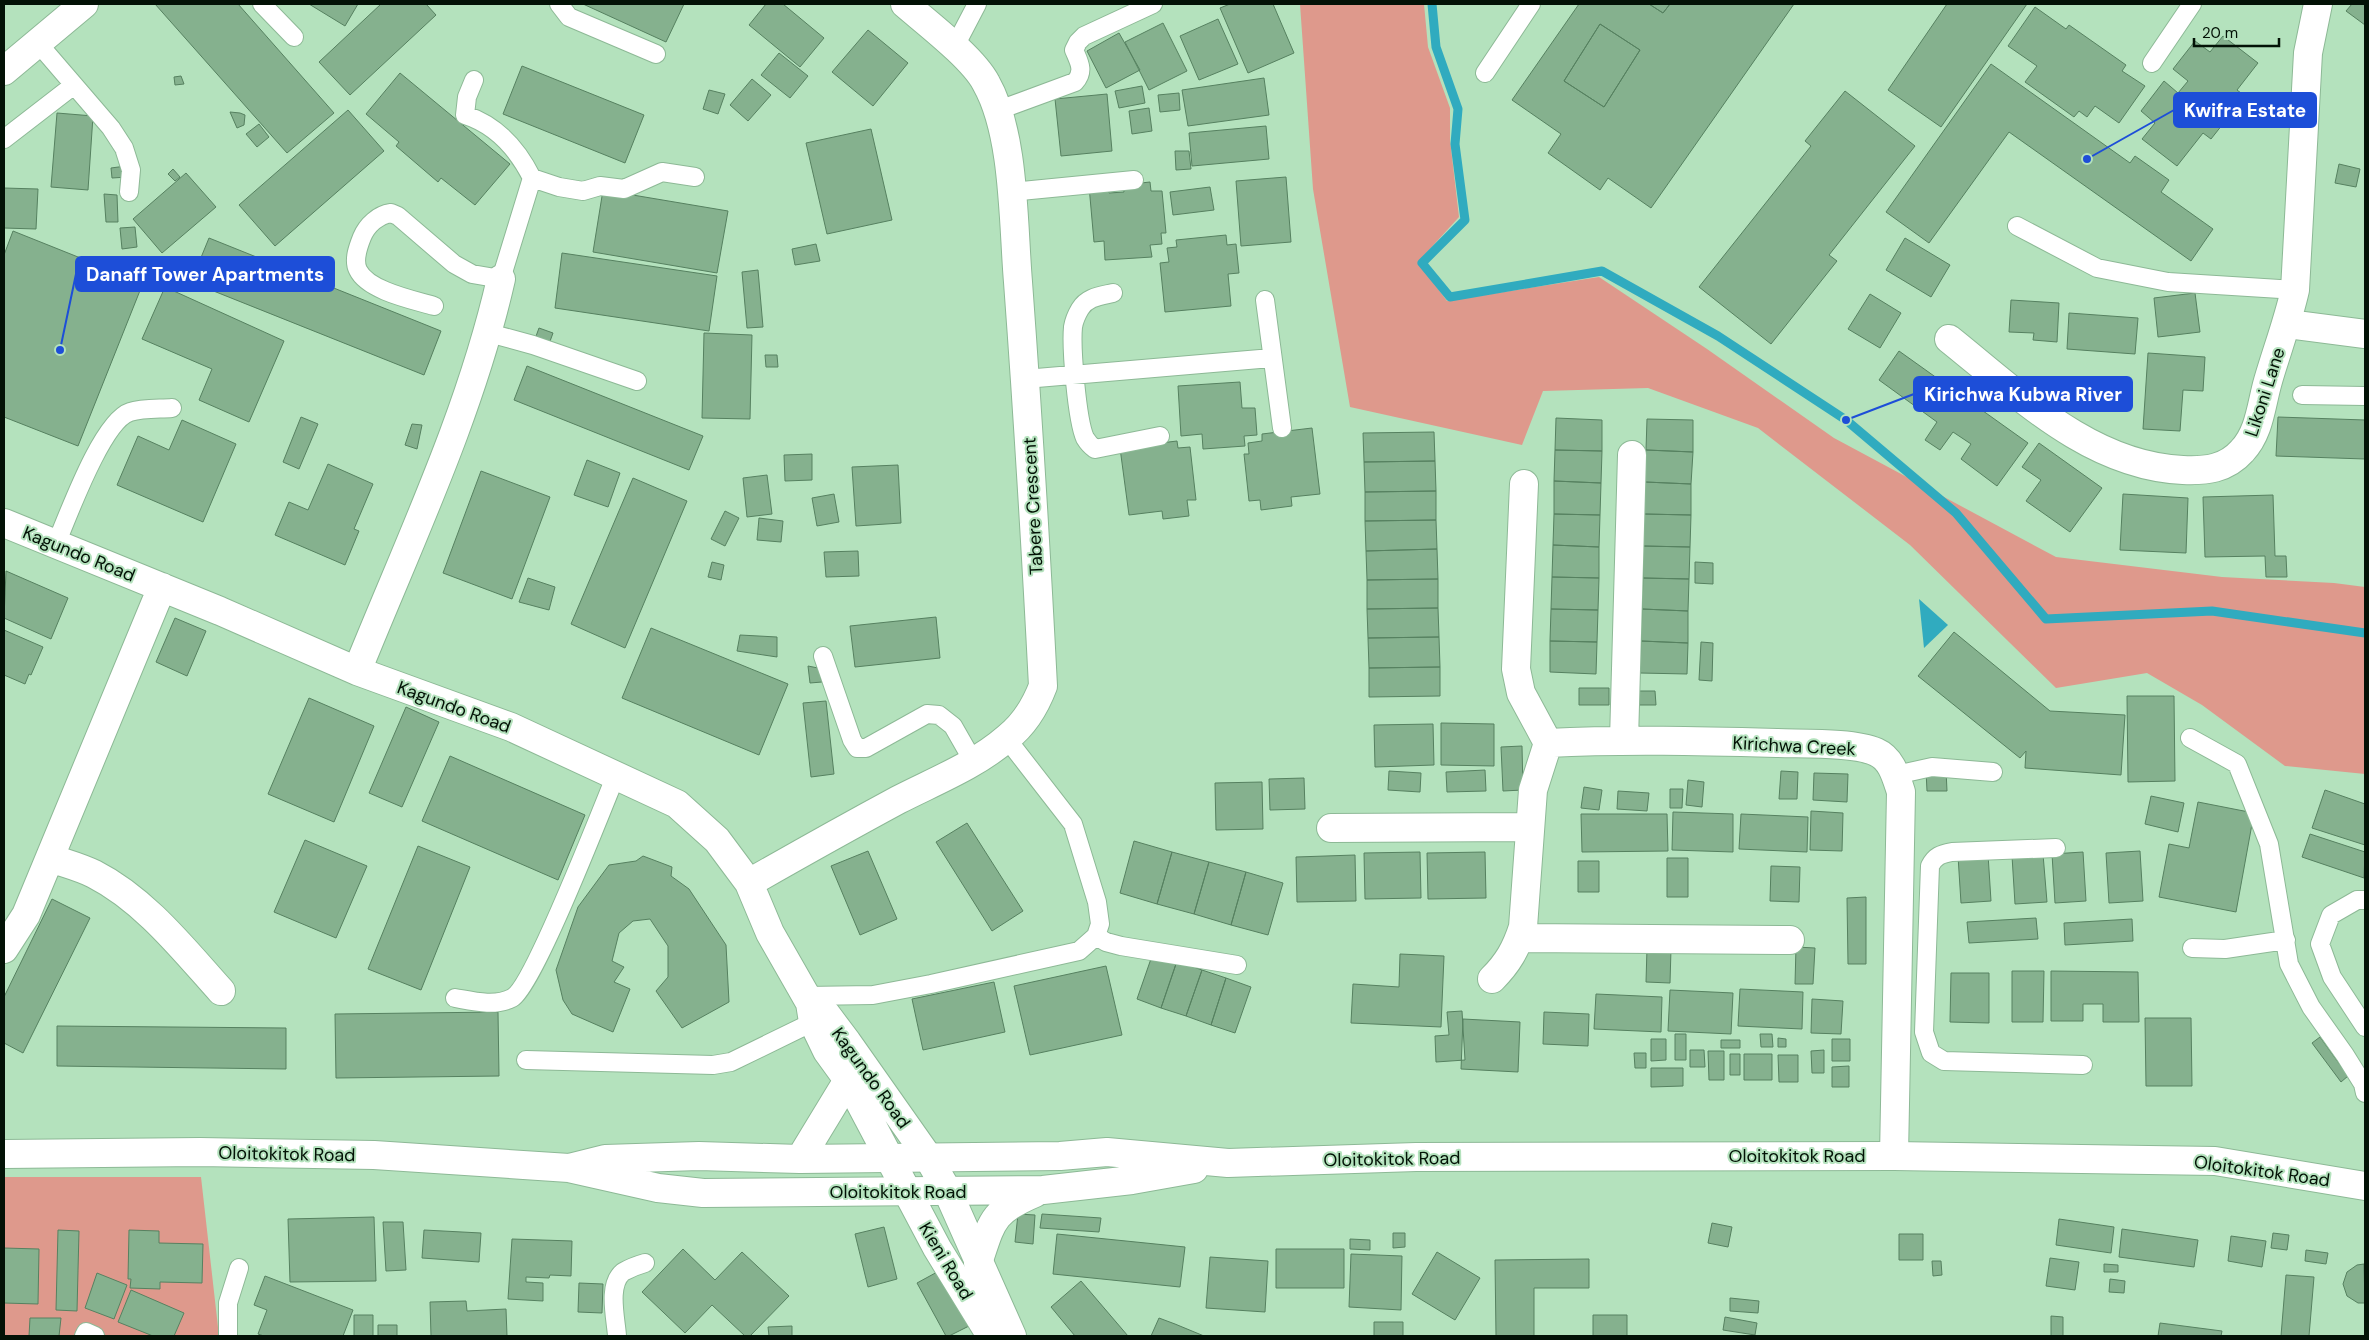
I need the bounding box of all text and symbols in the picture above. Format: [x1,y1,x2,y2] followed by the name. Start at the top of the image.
[2194,15,2279,47] scale bar
[2202,23,2238,43] text: 20 m
[2174,93,2316,127] callout: Kwifra Estate
[2184,98,2306,123] text: Kwifra Estate
[76,257,334,291] callout: Danaff Tower Apartments
[86,262,324,287] text: Danaff Tower Apartments
[2239,344,2291,440] street label: Likoni Lane
[1914,377,2132,411] callout: Kirichwa Kubwa River
[1924,382,2122,407] text: Kirichwa Kubwa River
[1017,437,1049,575] street label: Tabere Crescent
[19,521,139,587] street label: Kagundo Road
[394,675,514,739] street label: Kagundo Road
[1732,731,1856,761] street label: Kirichwa Creek
[826,1023,916,1133] street label: Kagundo Road
[218,1141,356,1167] street label: Oloitokitok Road
[1728,1144,1866,1168] street label: Oloitokitok Road
[1323,1146,1461,1172] street label: Oloitokitok Road
[2192,1150,2332,1192] street label: Oloitokitok Road
[829,1180,967,1204] street label: Oloitokitok Road
[913,1218,979,1304] street label: Kieni Road

